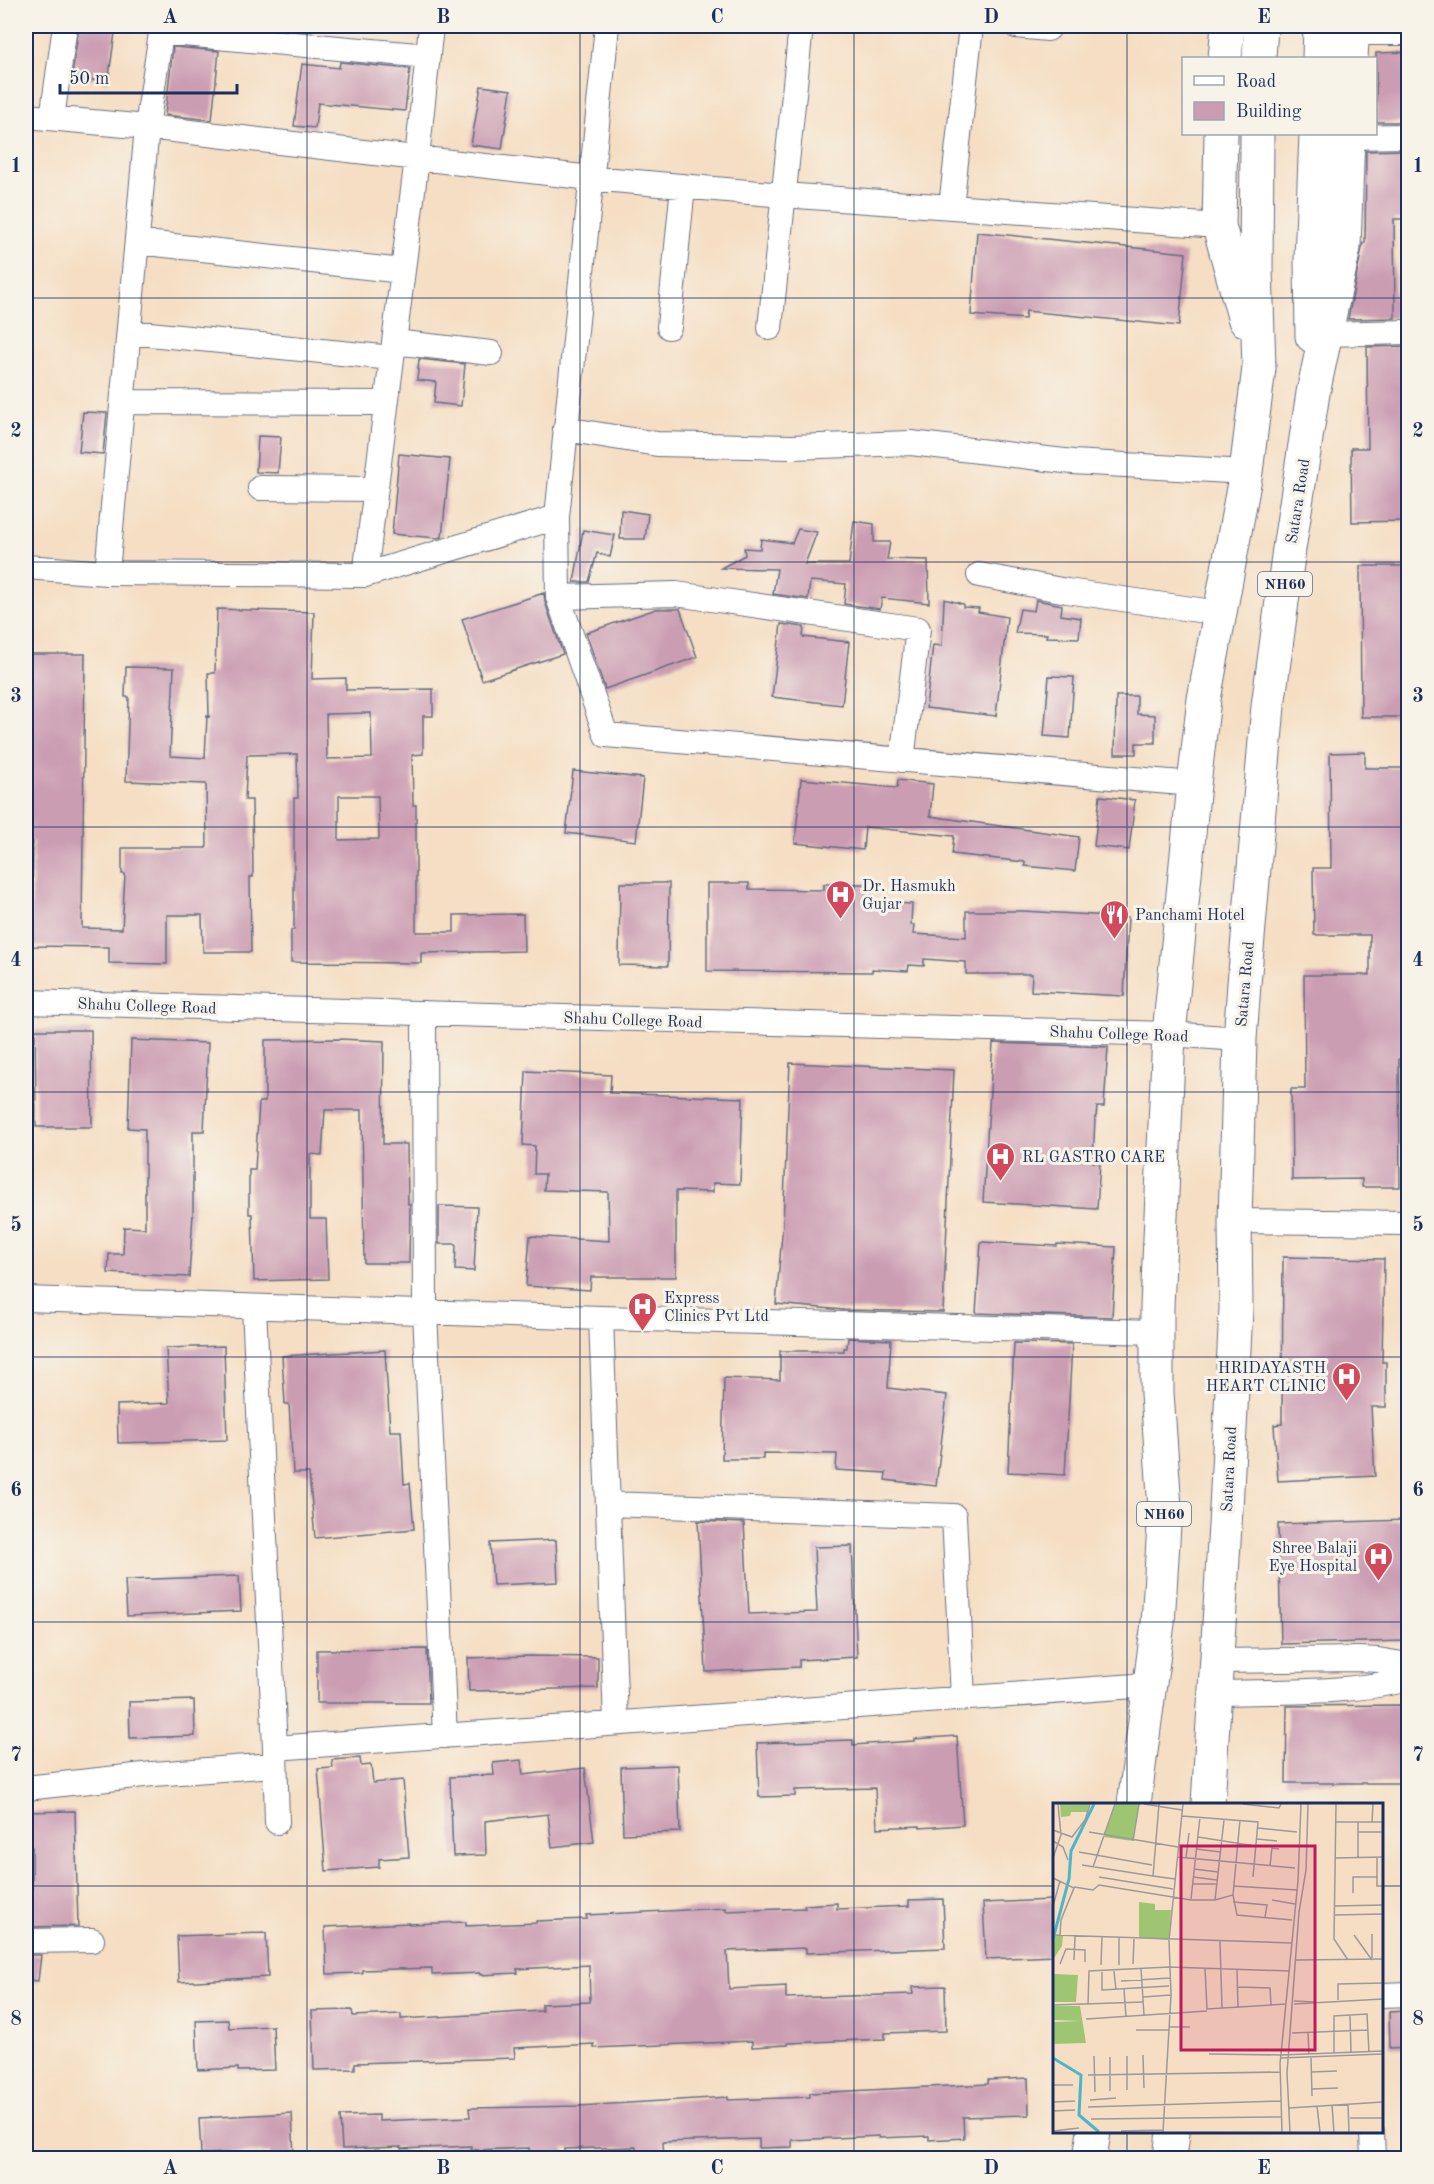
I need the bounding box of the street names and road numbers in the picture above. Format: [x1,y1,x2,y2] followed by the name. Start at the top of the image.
[1284,458,1314,545] street label: Satara Road
[1258,572,1312,596] road number: NH60
[1234,941,1258,1028] street label: Satara Road
[77,997,217,1017] street label: Shahu College Road
[563,1011,703,1031] street label: Shahu College Road
[1049,1025,1189,1045] street label: Shahu College Road
[1220,1426,1240,1512] street label: Satara Road
[1137,1502,1191,1526] road number: NH60

